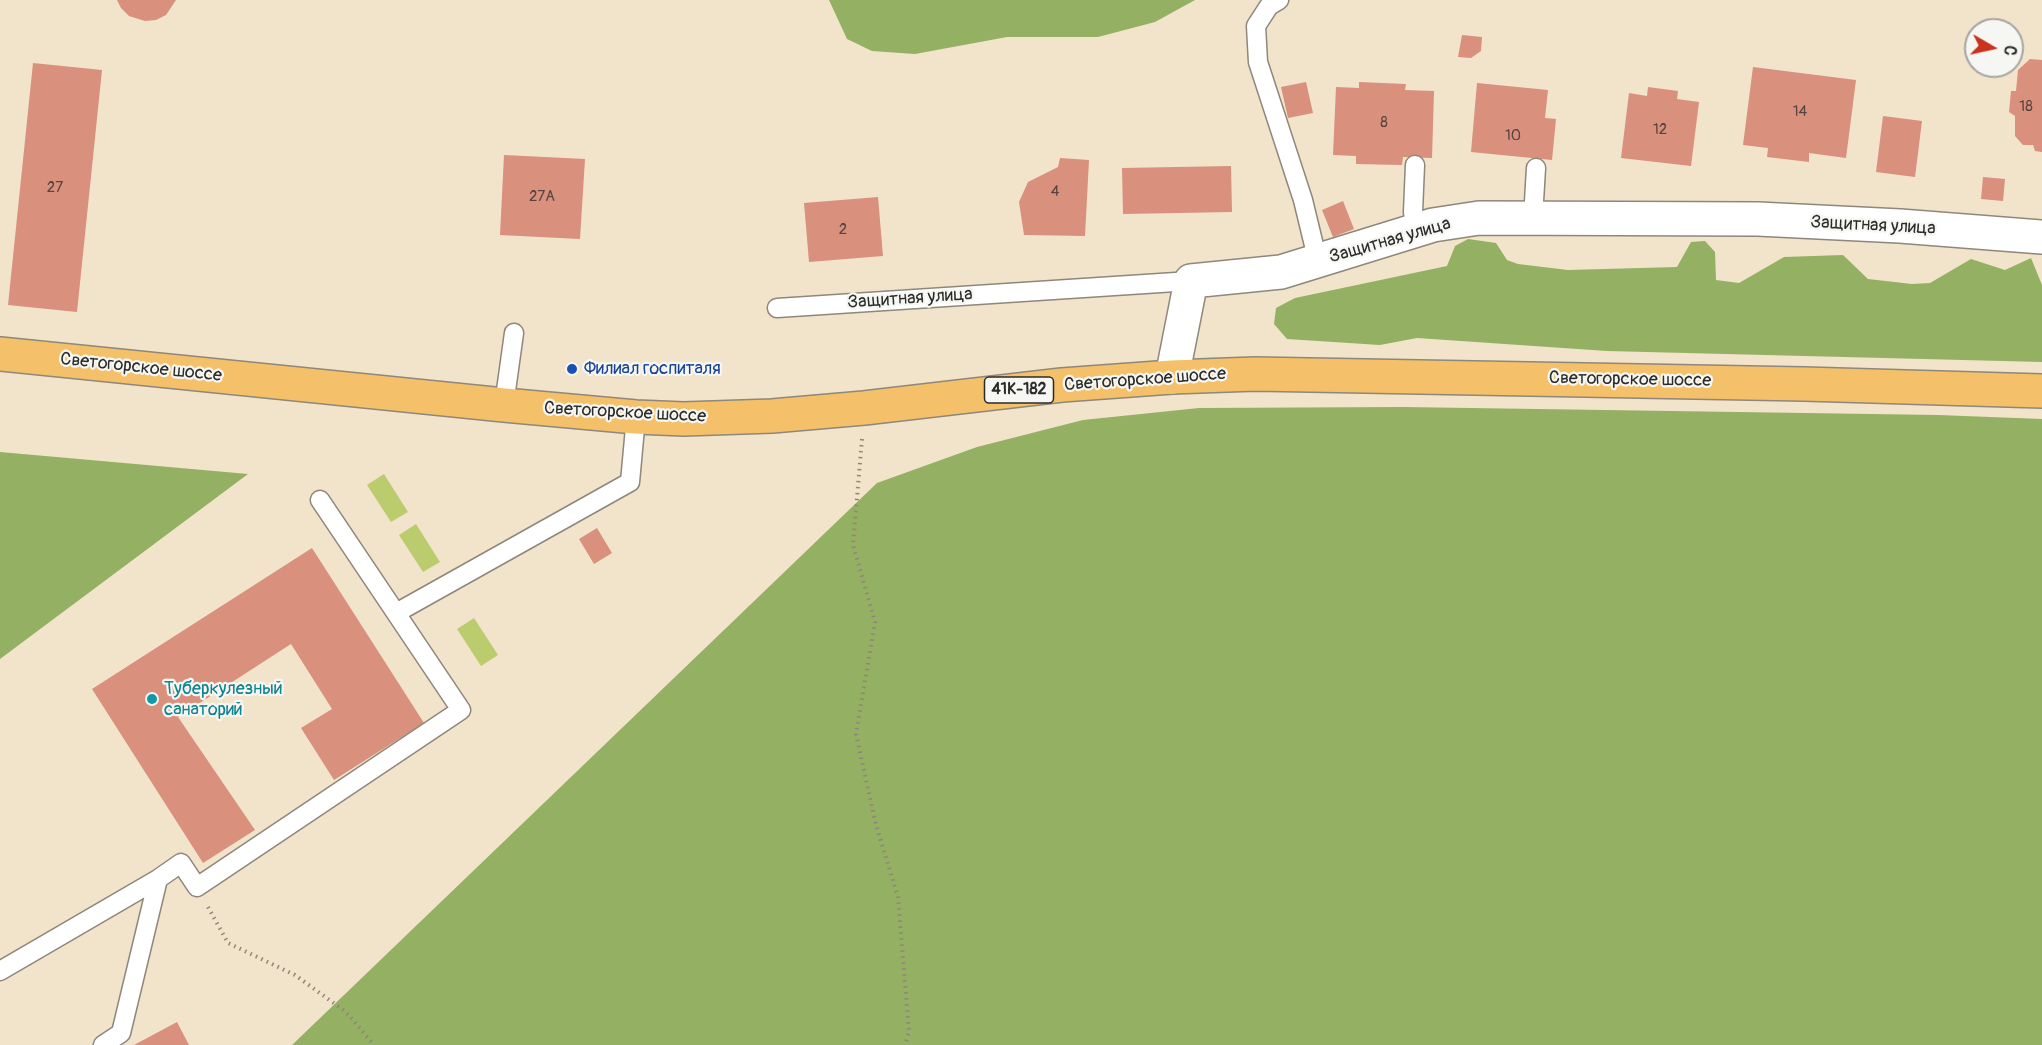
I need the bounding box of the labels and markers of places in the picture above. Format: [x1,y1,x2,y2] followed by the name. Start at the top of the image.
[584,358,721,380] place label: Филиал госпиталя
[565,362,579,376] marker: Филиал госпиталя
[164,678,283,720] place label: Туберкулезный санаторий
[145,692,159,706] marker: Туберкулезный санаторий

